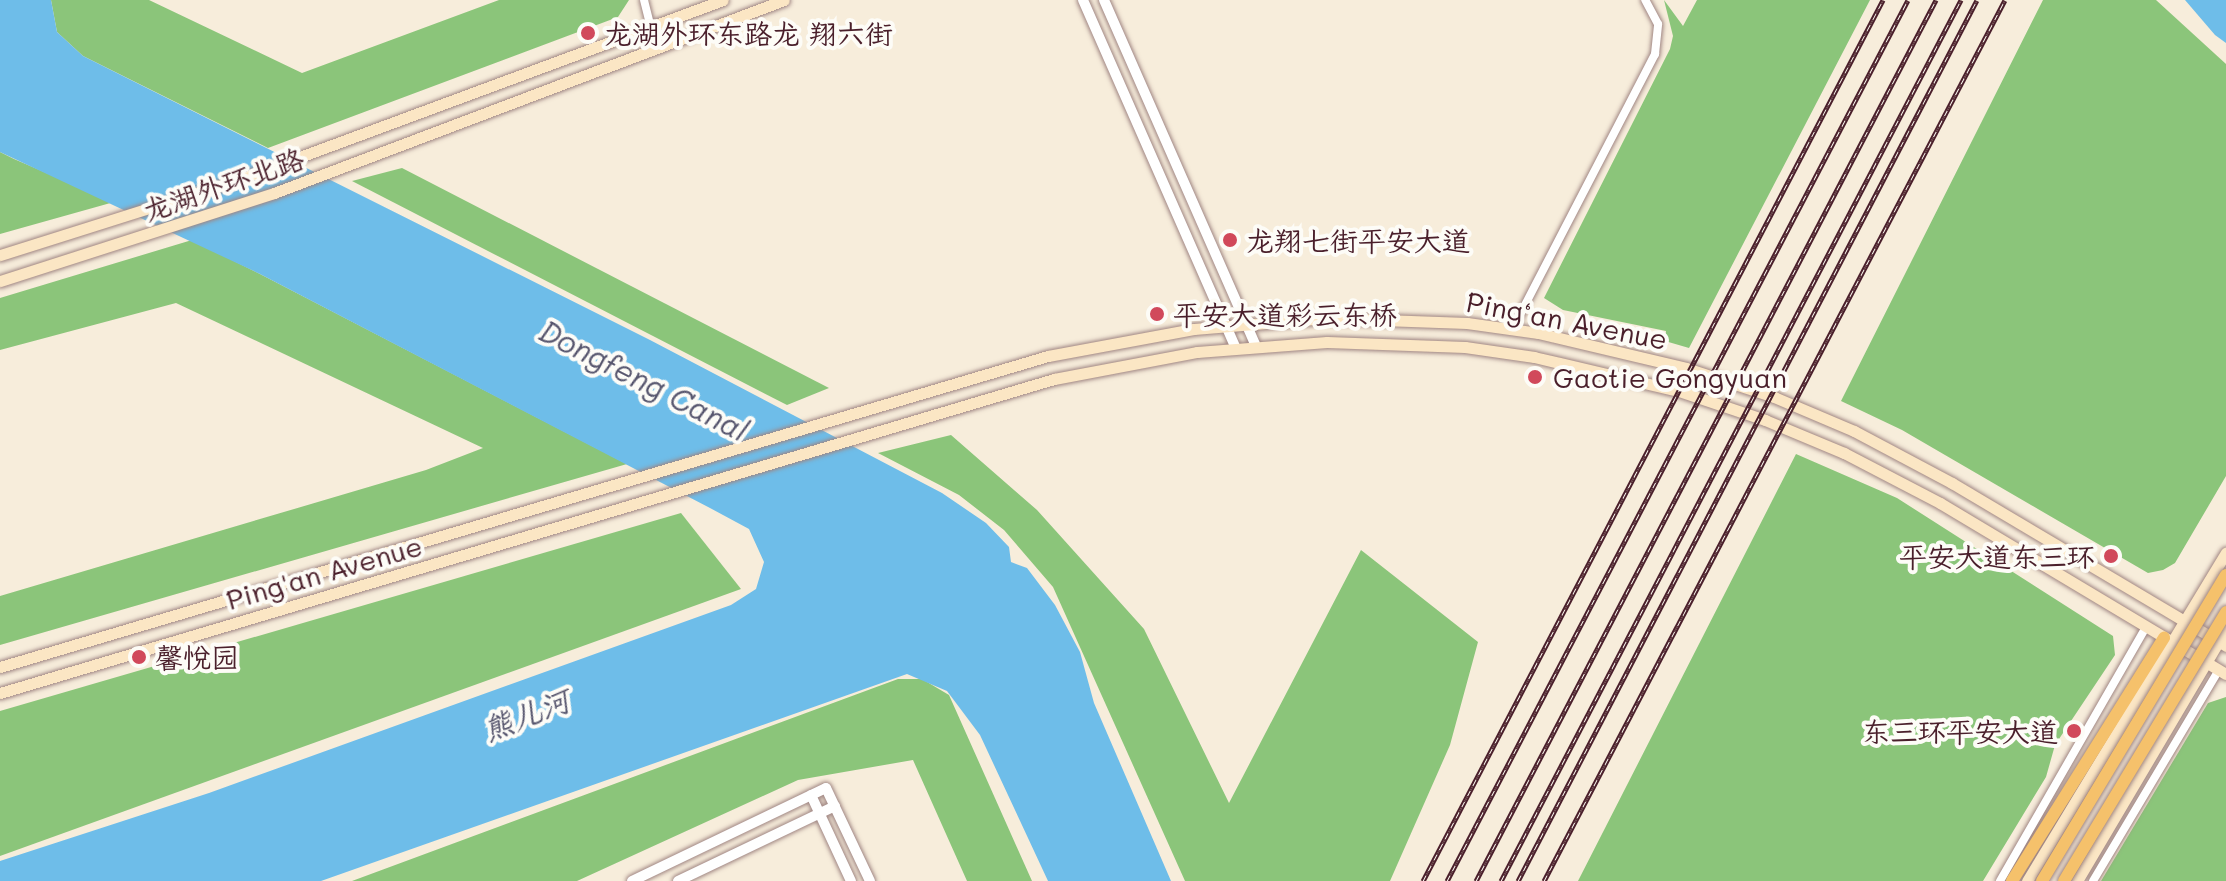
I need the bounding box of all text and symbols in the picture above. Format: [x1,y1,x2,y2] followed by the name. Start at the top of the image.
[604,16,893,50] place label: 龙湖外环东路龙 翔六街
[579,24,597,42] marker: 龙湖外环东路龙 翔六街
[138,141,308,227] street label: 龙湖外环北路
[1246,223,1470,257] place label: 龙翔七街平安大道
[1221,231,1239,249] marker: 龙翔七街平安大道
[1464,284,1670,356] street label: Ping‘an Avenue
[1173,297,1397,331] place label: 平安大道彩云东桥
[1148,305,1166,323] marker: 平安大道彩云东桥
[534,312,754,448] water label: Dongfeng Canal
[1553,360,1787,394] place label: Gaotie Gongyuan
[1524,366,1546,388] marker: Gaotie Gongyuan
[222,528,426,616] street label: Ping'an Avenue
[1899,539,2095,573] place label: 平安大道东三环
[2102,547,2120,565] marker: 平安大道东三环
[155,640,239,674] place label: 馨悦园
[130,648,148,666] marker: 馨悦园
[478,681,574,747] water label: 熊儿河
[1862,714,2058,748] place label: 东三环平安大道
[2065,722,2083,740] marker: 东三环平安大道

